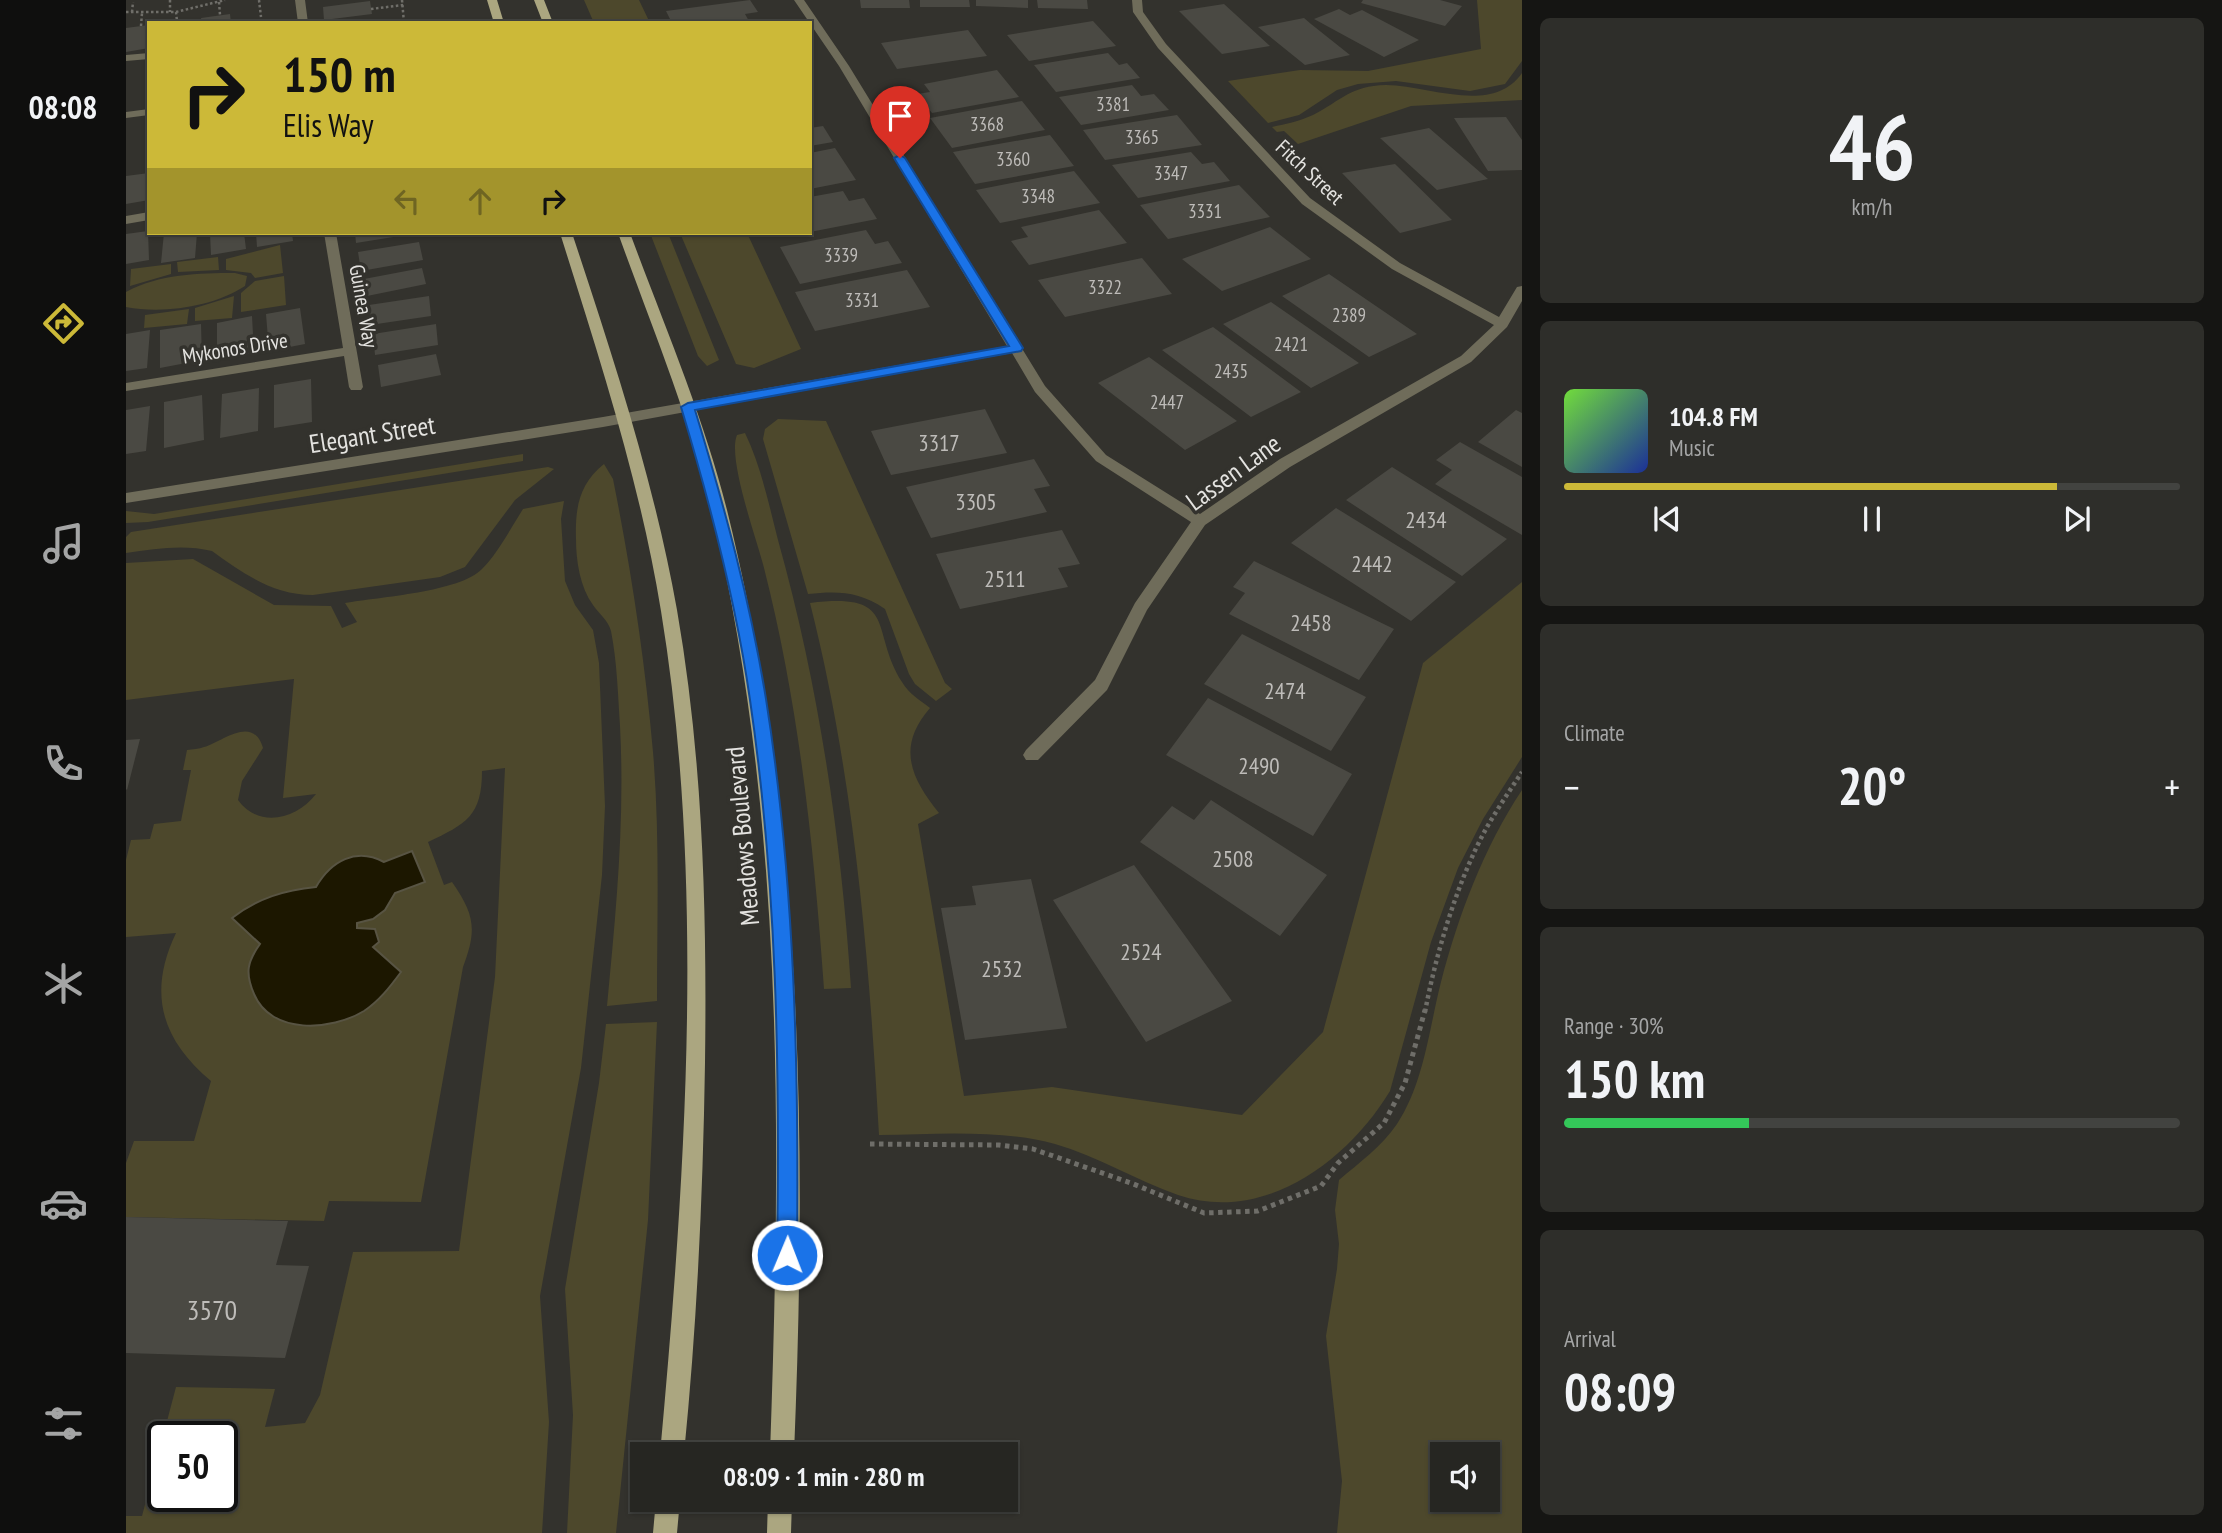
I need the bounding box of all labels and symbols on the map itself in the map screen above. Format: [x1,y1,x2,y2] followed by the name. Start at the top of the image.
[870,86,930,158] pin
[1096,92,1130,116] house number: 3381
[970,112,1004,136] house number: 3368
[1125,125,1159,149] house number: 3365
[1270,134,1350,210] street label: Fitch Street
[996,147,1030,171] house number: 3360
[1154,161,1188,185] house number: 3347
[1021,184,1055,208] house number: 3348
[1188,199,1222,223] house number: 3331
[824,243,858,267] house number: 3339
[343,262,385,350] street label: Guinea Way
[1088,275,1122,299] house number: 3322
[845,288,879,312] house number: 3331
[1332,303,1366,327] house number: 2389
[180,326,290,370] street label: Mykonos Drive
[1274,332,1308,356] house number: 2421
[1214,359,1248,383] house number: 2435
[1150,390,1184,414] house number: 2447
[307,408,437,460] street label: Elegant Street
[1179,427,1287,517] street label: Lassen Lane
[918,428,960,457] house number: 3317
[955,487,997,516] house number: 3305
[1405,505,1447,534] house number: 2434
[1351,549,1393,578] house number: 2442
[984,564,1026,593] house number: 2511
[1290,608,1332,637] house number: 2458
[1264,676,1306,705] house number: 2474
[718,745,766,927] street label: Meadows Boulevard
[1238,751,1280,780] house number: 2490
[1212,844,1254,873] house number: 2508
[1120,937,1162,966] house number: 2524
[981,954,1023,983] house number: 2532
[750,1218,824,1292] position arrow
[187,1291,237,1328] house number: 3570
[147,1421,238,1512] speed limit sign: 50

